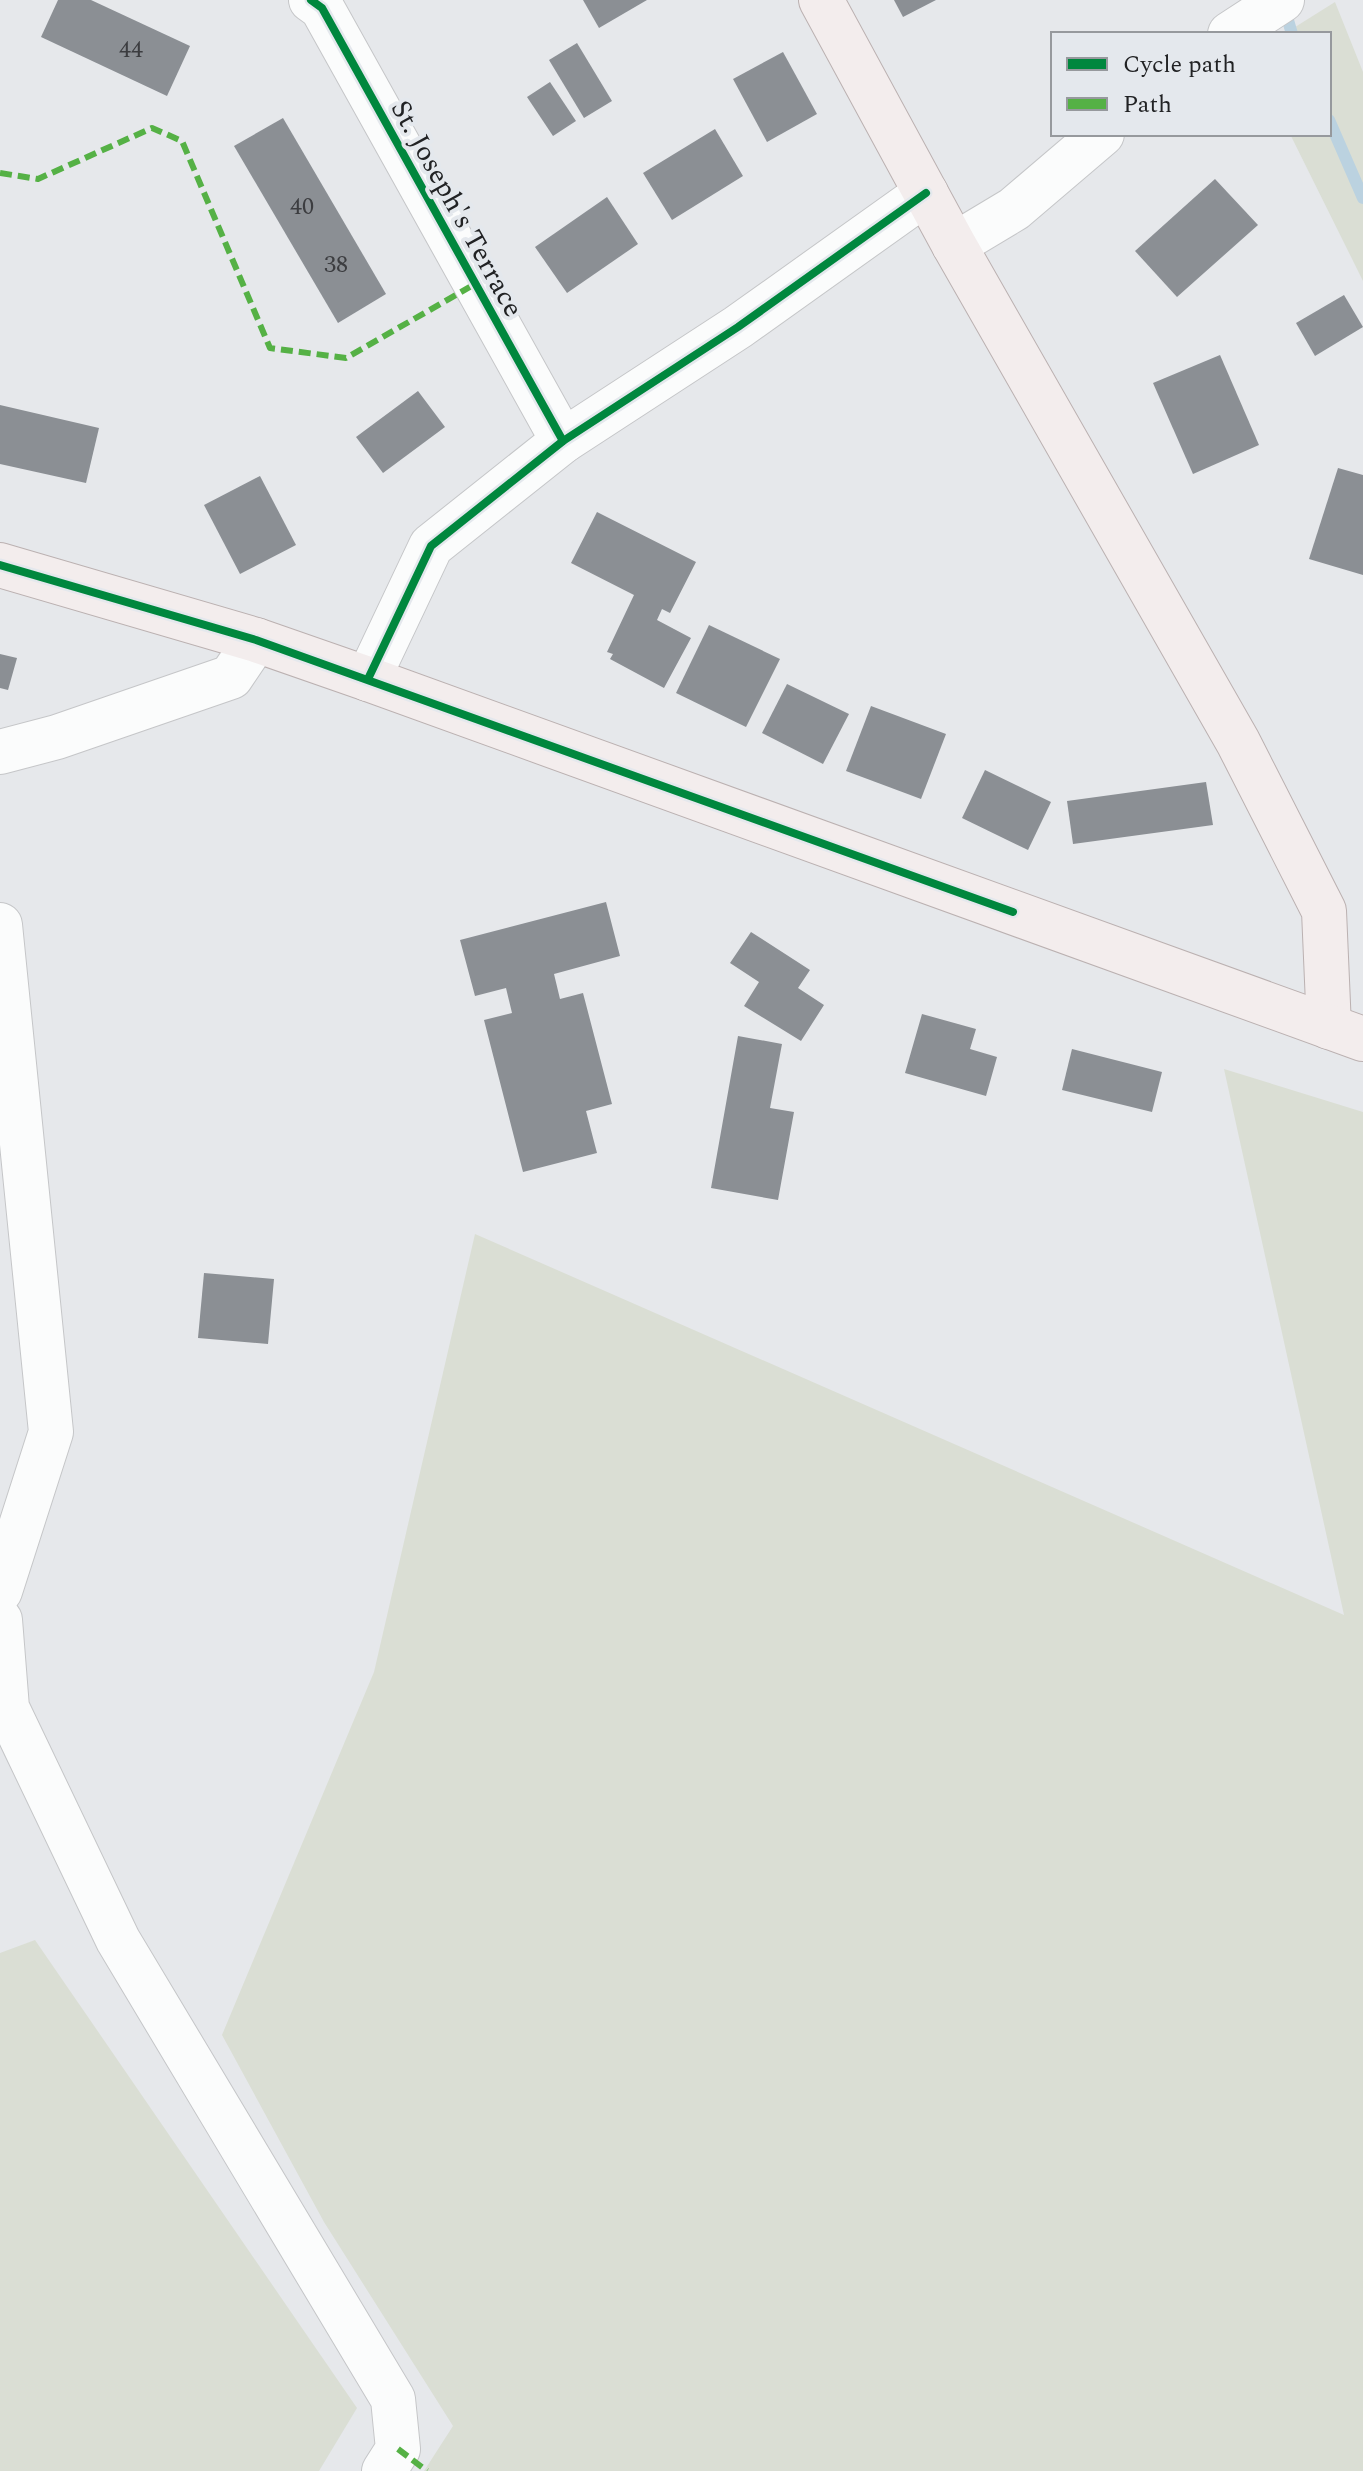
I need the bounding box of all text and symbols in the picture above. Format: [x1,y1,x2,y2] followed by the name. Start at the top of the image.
[119,32,143,68] house number: 44
[1051,32,1331,136] legend
[1123,47,1236,83] text: Cycle path
[1123,87,1172,123] text: Path
[379,92,534,325] street label: St. Joseph's Terrace
[290,189,314,225] house number: 40
[324,247,348,283] house number: 38

